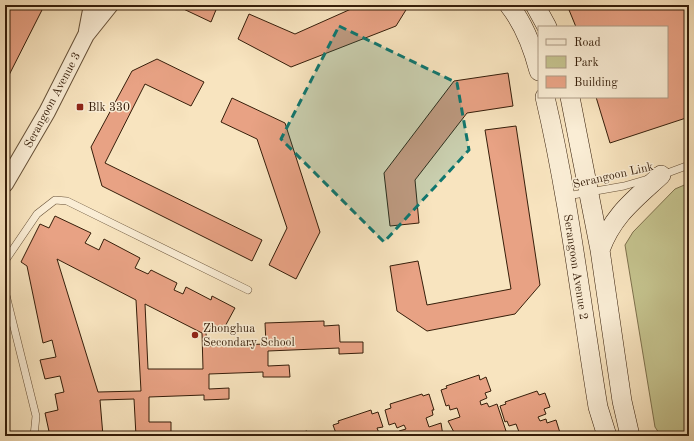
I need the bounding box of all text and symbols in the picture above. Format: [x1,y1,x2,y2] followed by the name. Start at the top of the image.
[538,26,668,98] legend
[574,37,601,49] text: Road
[22,50,83,151] street label: Serangoon Avenue 3
[574,57,599,69] text: Park
[574,77,618,89] text: Building
[75,102,85,112] marker: Blk 330
[88,102,130,114] place label: Blk 330
[572,161,655,191] street label: Serangoon Link
[561,213,589,321] street label: Serangoon Avenue 2
[203,323,295,349] place label: Zhonghua Secondary School
[190,330,200,340] marker: Zhonghua Secondary School

